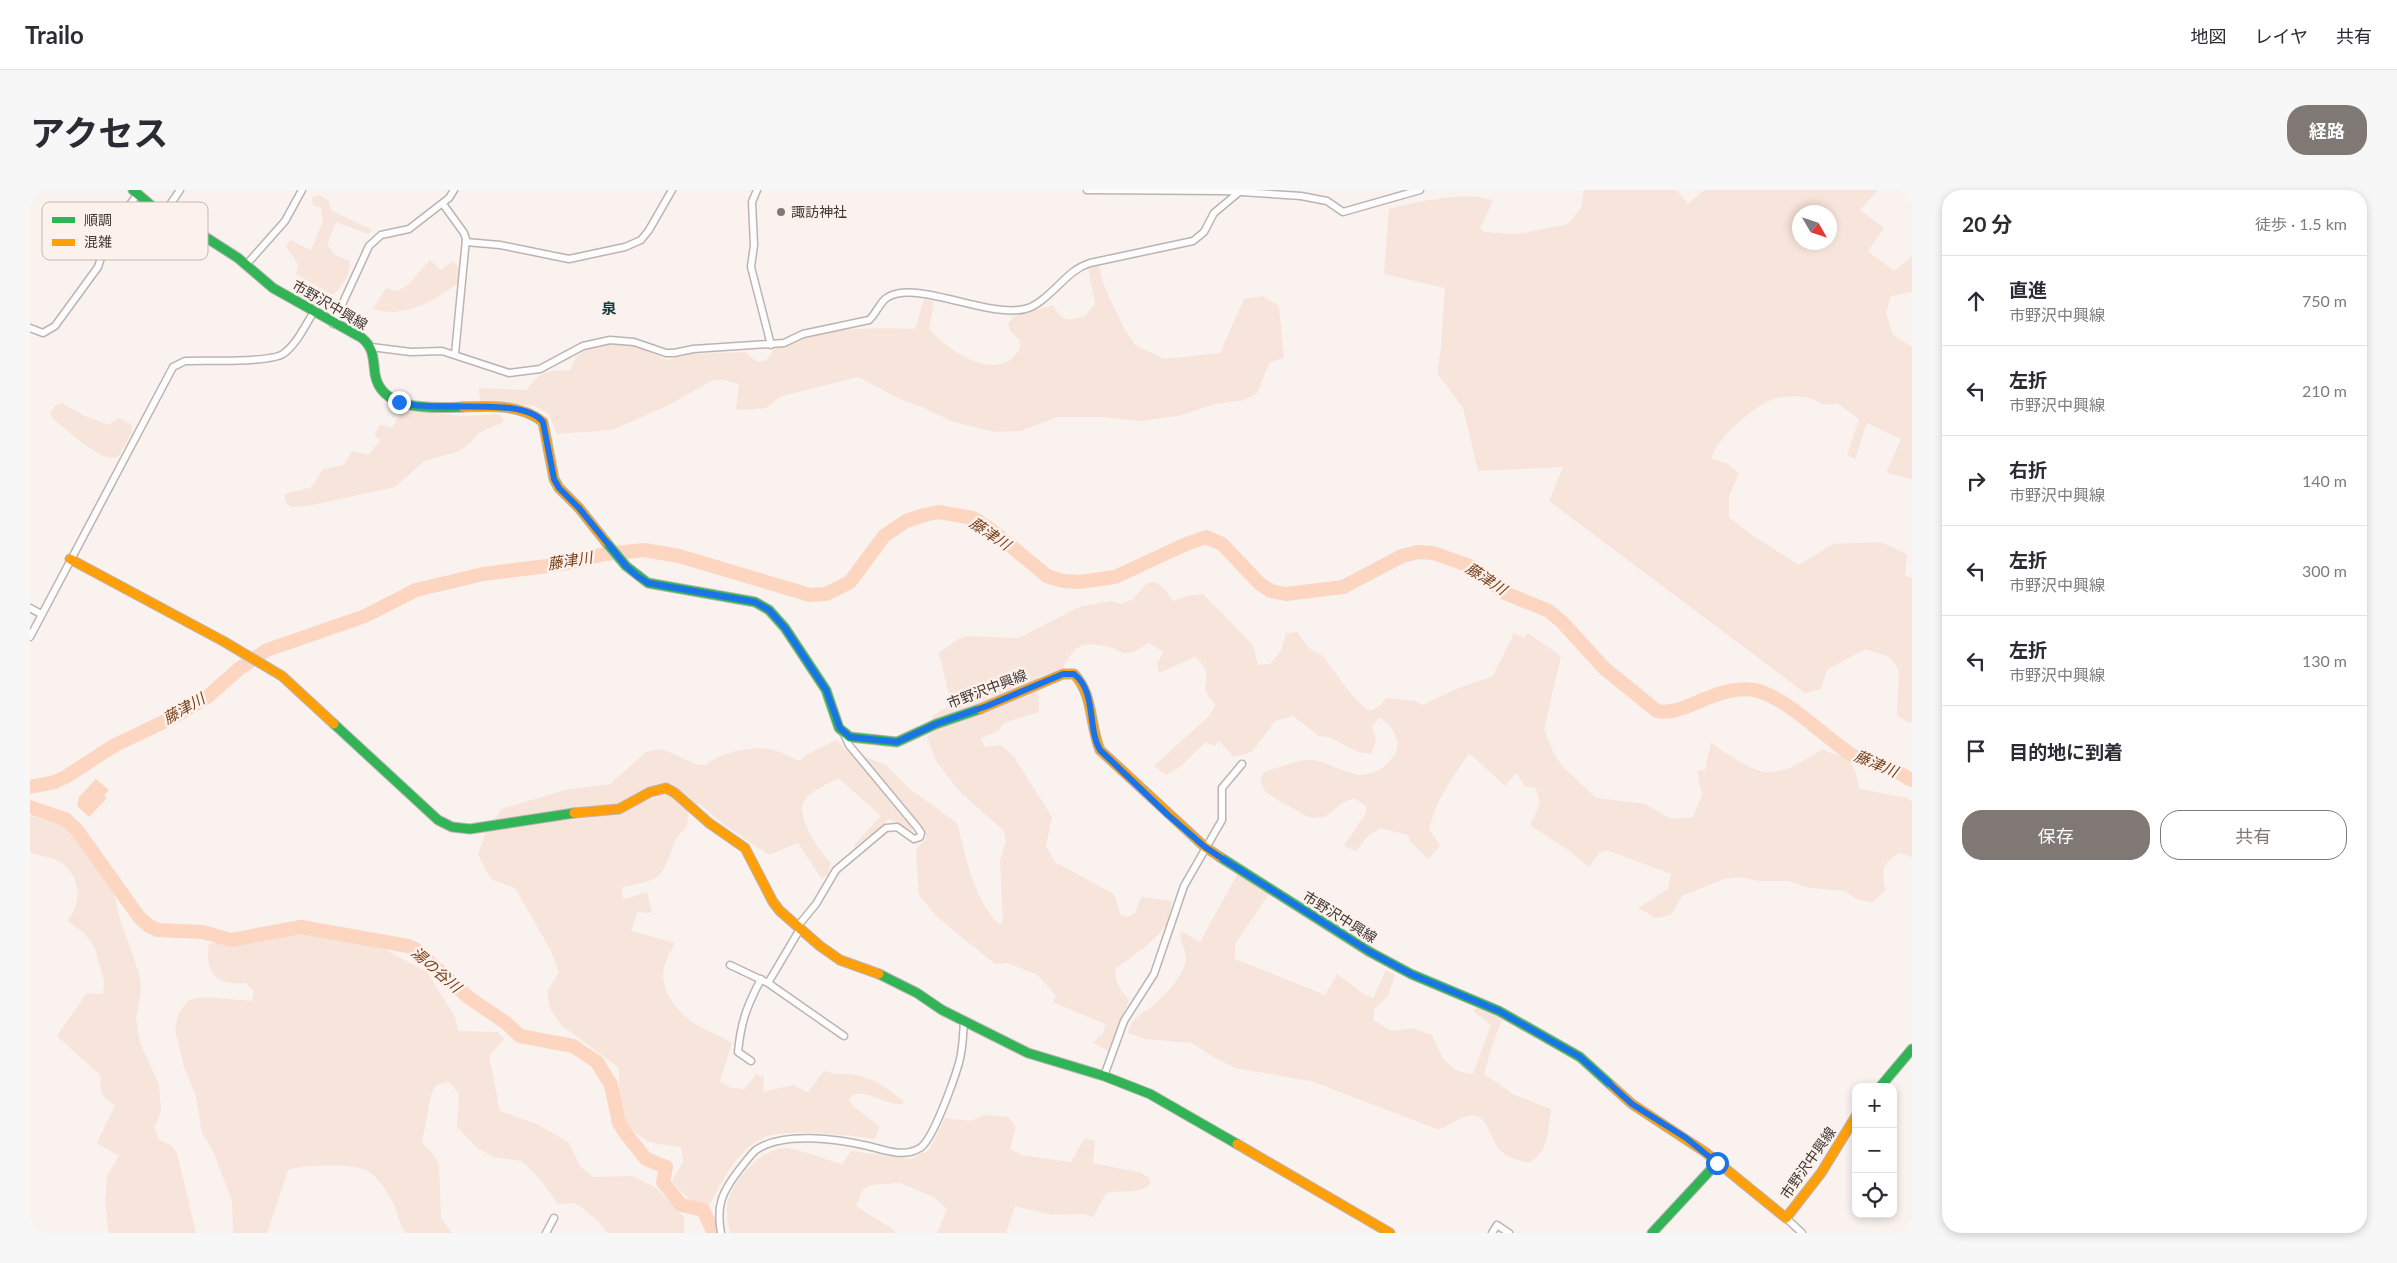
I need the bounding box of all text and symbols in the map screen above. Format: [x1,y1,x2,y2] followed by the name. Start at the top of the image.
[25,20,84,49] text: Trailo
[2191,25,2227,47] text: 地図
[2255,25,2308,47] text: レイヤ
[2336,25,2372,47] text: 共有
[2287,105,2367,155] button: 経路
[30,111,168,153] text: アクセス
[42,202,208,260] legend
[791,203,847,220] place label: 諏訪神社
[1792,205,1837,250] north arrow
[775,206,787,218] marker: 諏訪神社
[84,211,112,228] text: 順調
[1962,211,2012,236] text: 20 分
[2255,214,2347,233] text: 徒歩 · 1.5 km
[84,233,112,250] text: 混雑
[290,276,371,333] street label: 市野沢中興線
[2009,278,2047,301] text: 直進
[1962,287,1990,315] icon: ahead
[2302,291,2347,310] text: 750 m
[601,299,617,317] district label: 泉
[2009,305,2105,324] text: 市野沢中興線
[2009,368,2047,391] text: 左折
[1962,377,1990,405] icon: left
[2302,381,2347,400] text: 210 m
[388,391,411,414] route end
[2009,395,2105,414] text: 市野沢中興線
[2009,458,2047,481] text: 右折
[1962,467,1990,495] icon: right
[2302,471,2347,490] text: 140 m
[2009,485,2105,504] text: 市野沢中興線
[967,513,1016,554] water label: 藤津川
[546,547,595,572] water label: 藤津川
[2009,548,2047,571] text: 左折
[1962,557,1990,585] icon: left
[1463,558,1512,599] water label: 藤津川
[2302,561,2347,580] text: 300 m
[2009,575,2105,594] text: 市野沢中興線
[2009,638,2047,661] text: 左折
[1962,647,1990,675] icon: left
[2302,651,2347,670] text: 130 m
[2009,665,2105,684] text: 市野沢中興線
[945,666,1029,712] street label: 市野沢中興線
[160,688,209,727] water label: 藤津川
[1962,737,1990,765] icon: arrive
[2009,740,2123,763] text: 目的地に到着
[1852,746,1902,781] water label: 藤津川
[1962,810,2150,860] button: 保存
[2160,810,2347,860] button: 共有
[1300,887,1380,946] street label: 市野沢中興線
[408,943,467,997] water label: 湯の谷川
[1852,1083,1897,1218] map controls
[1852,1083,1897,1128] button: +
[1777,1123,1839,1202] street label: 市野沢中興線
[1852,1128,1897,1173] button: −
[1706,1152,1729,1175] route start
[1852,1173,1897,1218] button: locate

